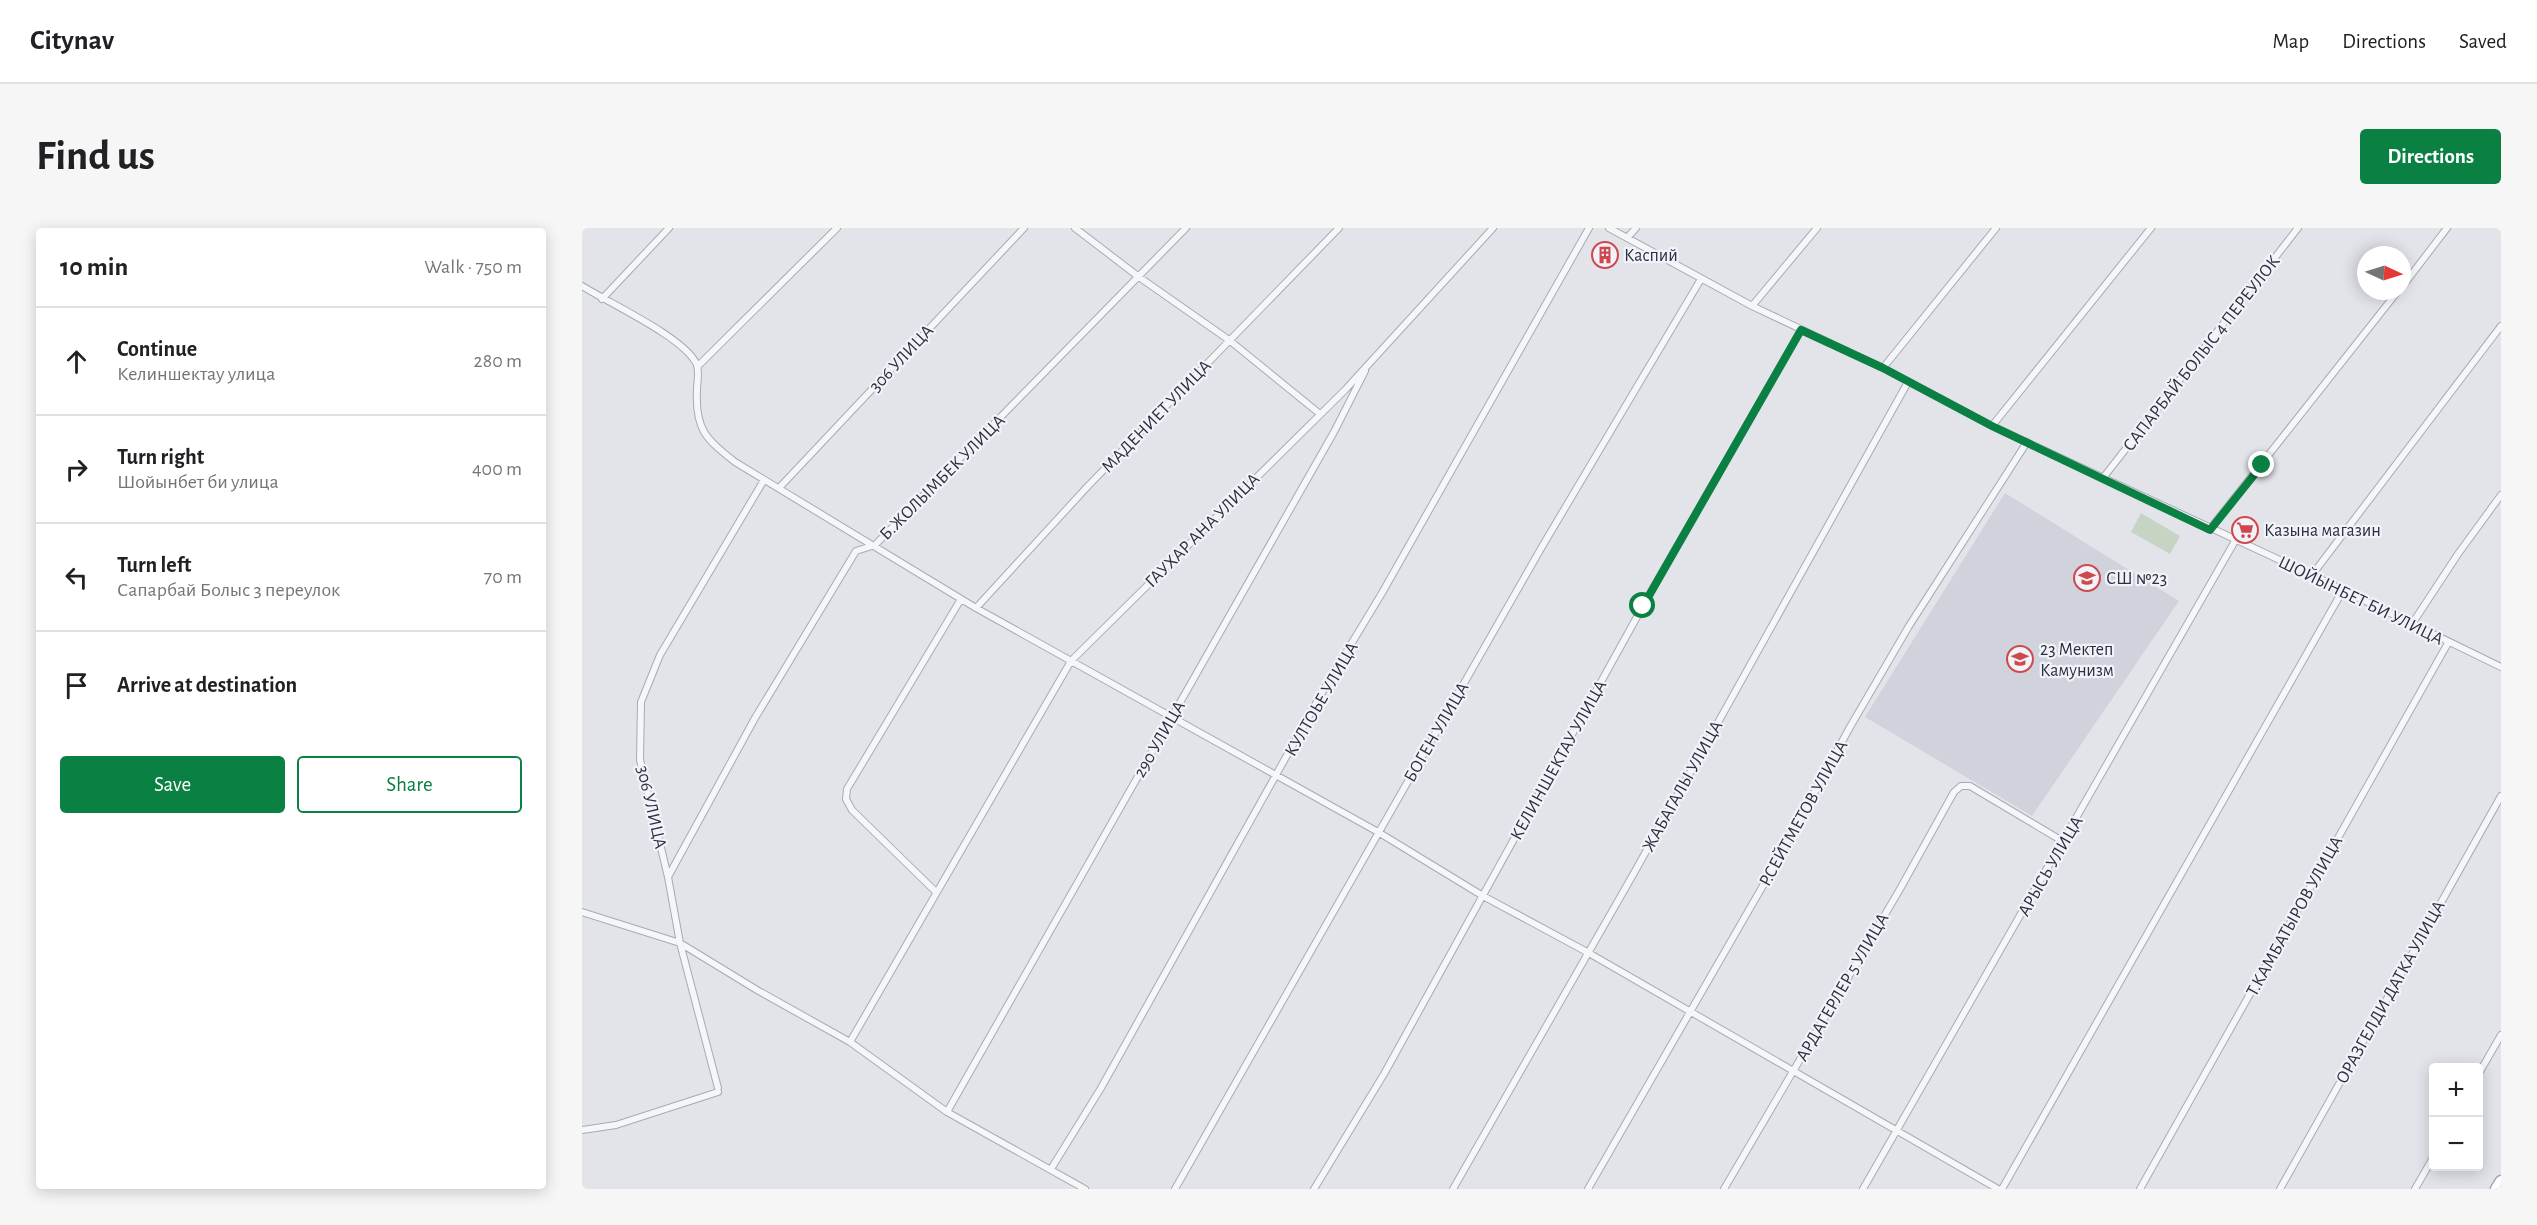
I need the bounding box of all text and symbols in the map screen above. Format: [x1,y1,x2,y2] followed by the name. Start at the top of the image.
[30,27,114,55] text: Citynav
[2273,31,2309,52] text: Map
[2342,31,2426,52] text: Directions
[2459,31,2507,52] text: Saved
[2360,129,2501,184] button: Directions
[36,135,155,177] text: Find us
[1590,240,1620,270] building icon: Каспий
[2357,246,2411,300] north arrow
[1624,247,1678,265] place label: Каспий
[2118,251,2284,455] street label: САПАРБАЙ БОЛЫС 4 ПЕРЕУЛОК
[60,254,128,280] text: 10 min
[424,257,522,277] text: Walk · 750 m
[866,321,937,396] street label: 306 УЛИЦА
[117,338,197,360] text: Continue
[60,345,93,378] icon: ahead
[474,351,522,371] text: 280 m
[1098,357,1215,477] street label: МАДЕНИЕТ УЛИЦА
[117,364,275,384] text: Келиншектау улица
[877,411,1009,544] street label: Б.ЖОЛЫМБЕК УЛИЦА
[117,446,204,468] text: Turn right
[2248,451,2274,477] route end
[60,453,93,486] icon: right
[472,459,522,479] text: 400 m
[1142,470,1264,591] street label: ГАУХАР АНА УЛИЦА
[117,472,279,492] text: Шойынбет би улица
[2230,515,2260,545] supermarket icon: Казына магазин
[2264,522,2381,540] place label: Казына магазин
[2275,551,2447,649] street label: ШОЙЫНБЕТ БИ УЛИЦА
[117,554,191,576] text: Turn left
[60,561,93,594] icon: left
[2072,563,2102,593] school or university icon: СШ №23
[484,567,522,587] text: 70 m
[2106,570,2167,588] place label: СШ №23
[117,580,340,600] text: Сапарбай Болыс 3 переулок
[1629,592,1655,618] route start
[1282,639,1362,760] street label: КУЛТОЬЕ УЛИЦА
[2040,641,2114,680] place label: 23 Мектеп Камунизм
[2005,644,2035,674] school or university icon: 23 Мектеп Камунизм
[60,669,93,702] icon: arrive
[117,674,297,696] text: Arrive at destination
[1507,677,1610,843] street label: КЕЛИНШЕКТАУ УЛИЦА
[1401,679,1473,785] street label: БОГЕН УЛИЦА
[1131,698,1189,781] street label: 290 УЛИЦА
[1639,718,1727,855] street label: ЖАБАГАЛЫ УЛИЦА
[1755,736,1852,889] street label: Р.СЕЙТМЕТОВ УЛИЦА
[60,756,285,813] button: Save
[297,756,522,813] button: Share
[633,764,669,851] street label: 306 УЛИЦА
[2015,813,2087,920] street label: АРЫСЬ УЛИЦА
[2243,833,2346,999] street label: Т.КАМБАТЫРОВ УЛИЦА
[2333,898,2449,1087] street label: ОРАЗГЕЛДИ ДАТКА УЛИЦА
[1793,910,1893,1065] street label: АРДАГЕРЛЕР 5 УЛИЦА
[2429,1063,2483,1171] map controls
[2429,1063,2483,1117] button: +
[2429,1117,2483,1171] button: −

